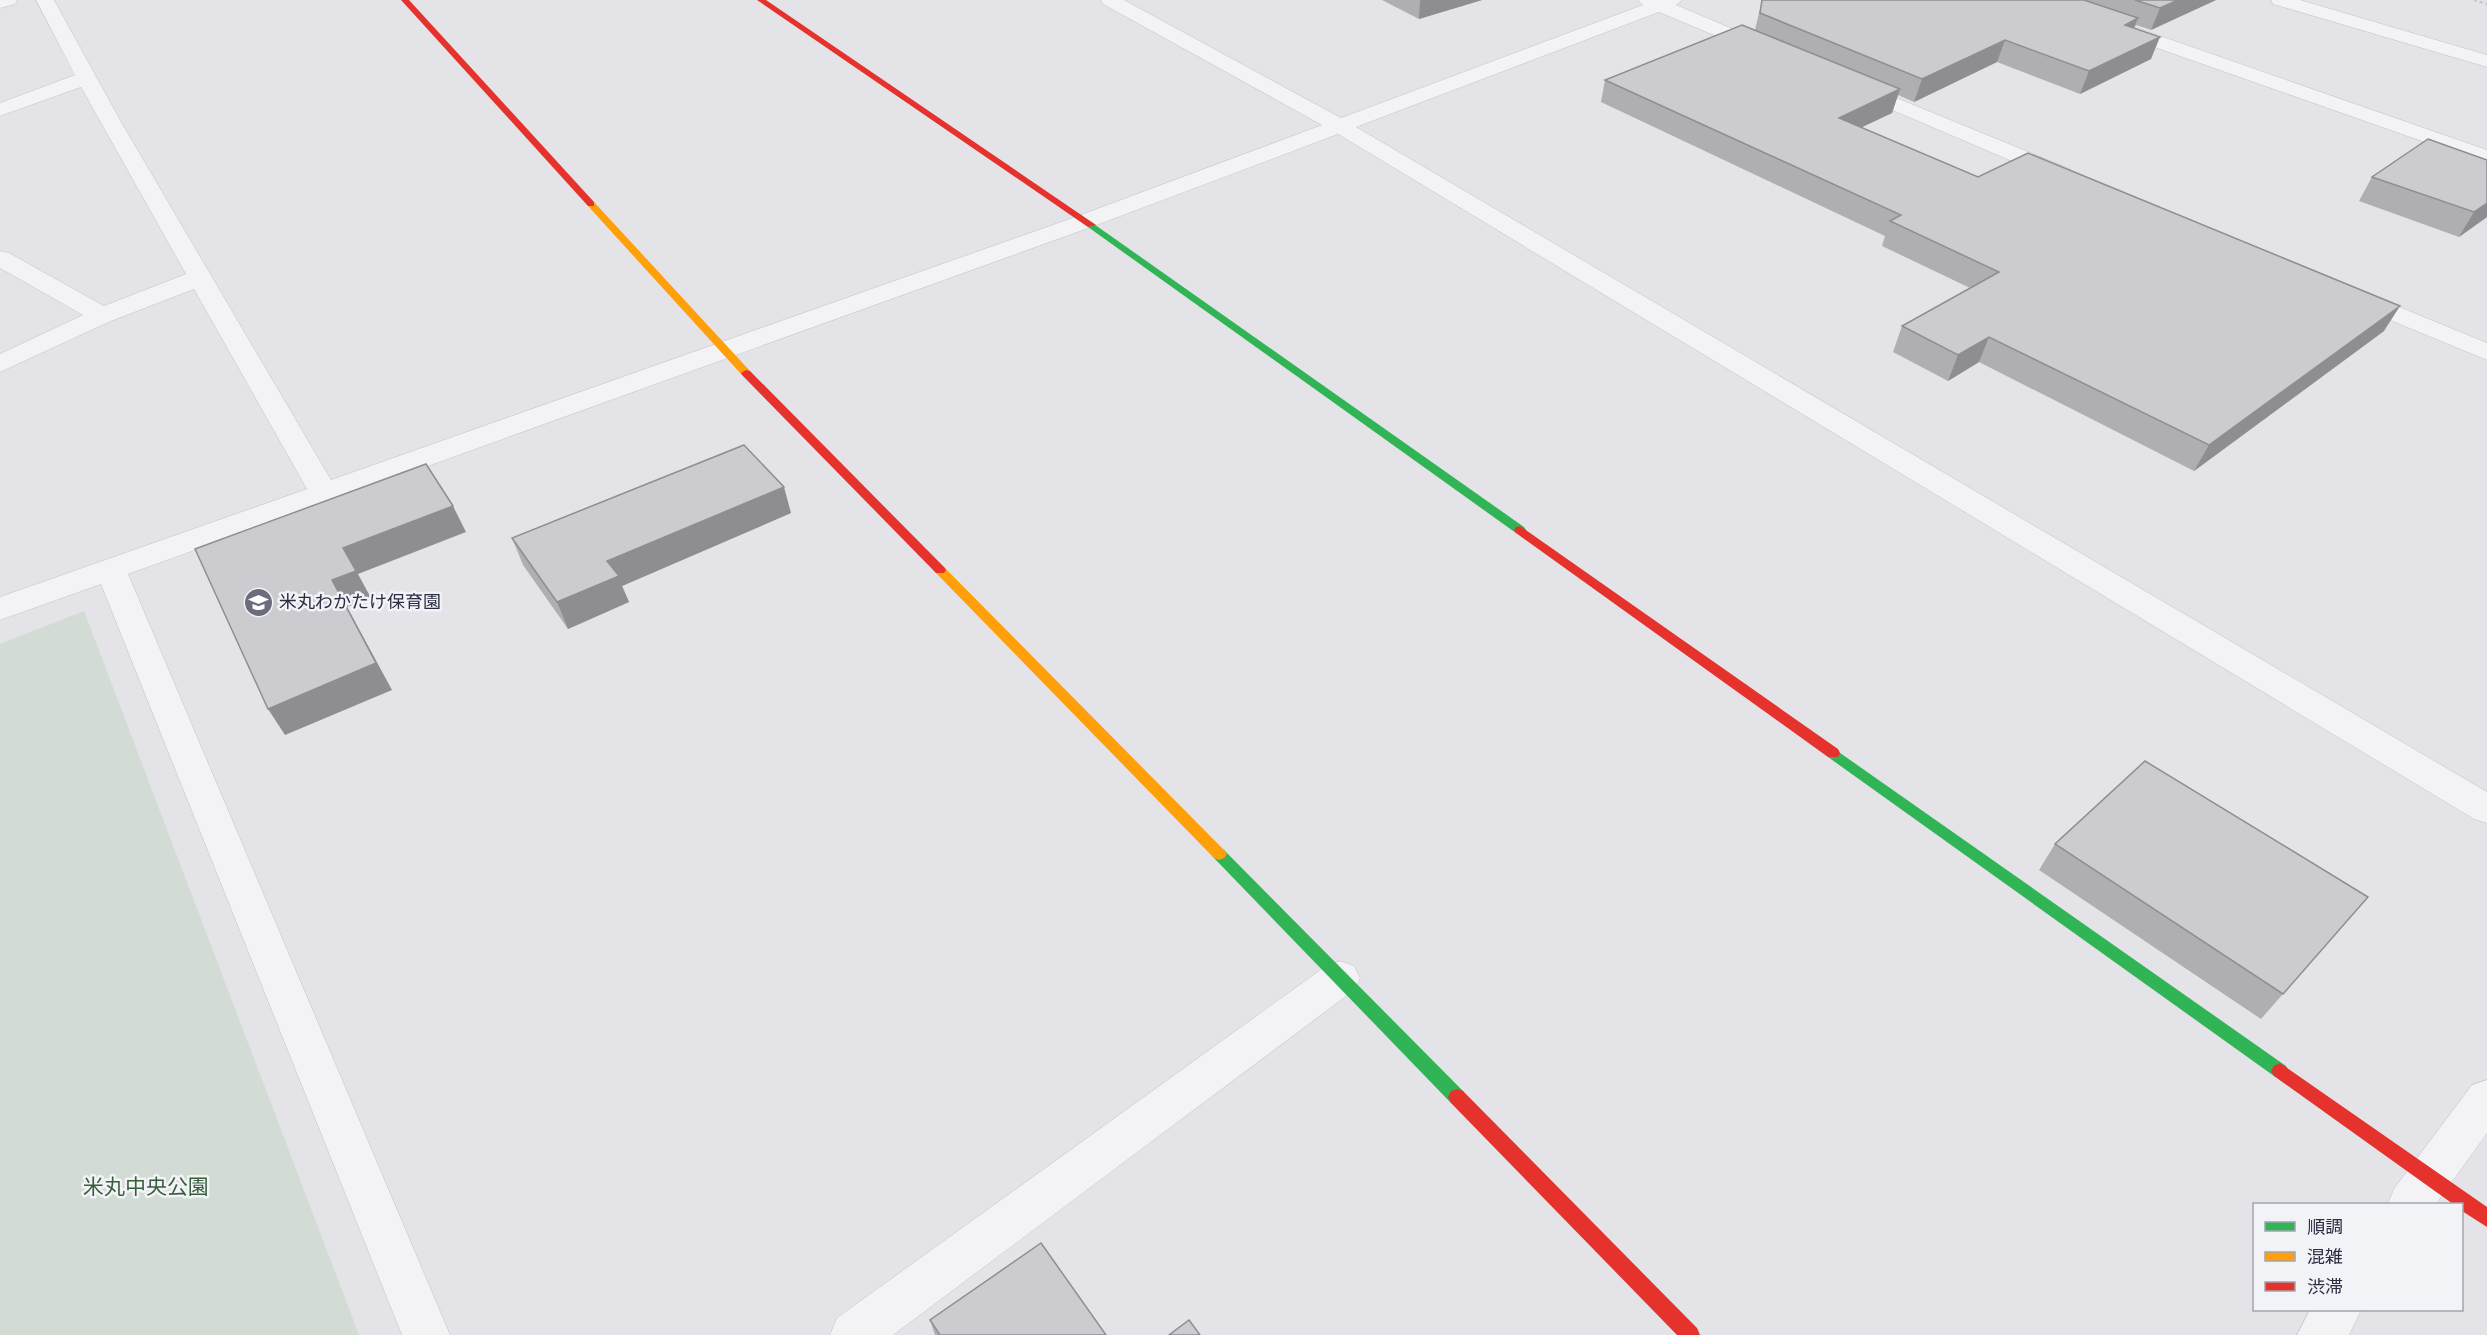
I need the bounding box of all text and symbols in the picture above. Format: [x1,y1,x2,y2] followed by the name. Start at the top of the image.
[242,586,274,618] school or university icon: 米丸わかたけ保育園
[279,589,441,613] place label: 米丸わかたけ保育園
[83,1172,209,1200] park label: 米丸中央公園
[2253,1203,2463,1311] legend
[2307,1214,2343,1238] text: 順調
[2307,1244,2343,1268] text: 混雑
[2307,1274,2343,1298] text: 渋滞

